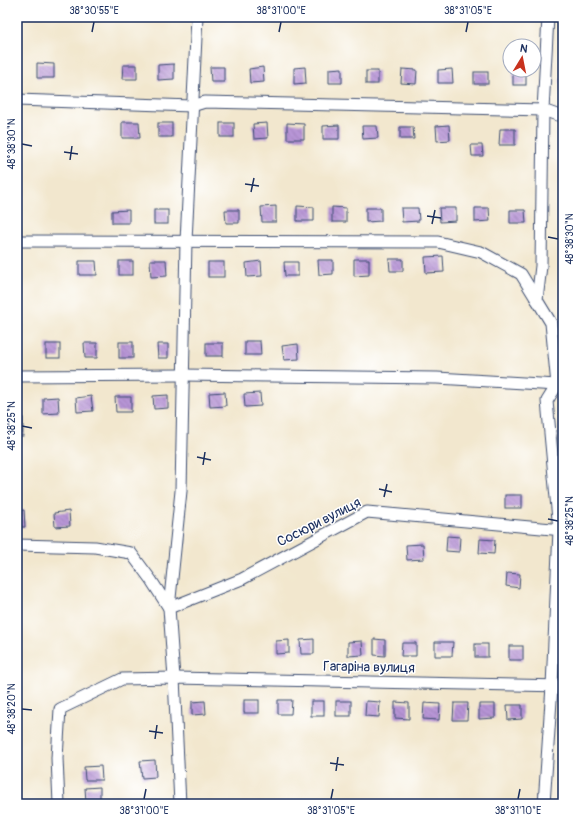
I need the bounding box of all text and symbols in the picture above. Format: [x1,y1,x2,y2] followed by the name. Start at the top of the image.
[69,5,119,17] text: 38°30'55"E
[256,5,306,17] text: 38°31'00"E
[444,5,492,17] text: 38°31'05"E
[502,38,542,78] north arrow
[519,42,529,56] text: N
[6,118,18,170] text: 48°38'30"N
[564,213,576,265] text: 48°38'30"N
[6,401,18,451] text: 48°38'25"N
[274,494,364,550] street label: Сосюри вулиця
[564,496,576,546] text: 48°38'25"N
[323,658,415,676] street label: Гагаріна вулиця
[6,683,18,735] text: 48°38'20"N
[119,805,169,817] text: 38°31'00"E
[307,805,355,817] text: 38°31'05"E
[495,805,541,817] text: 38°31'10"E

